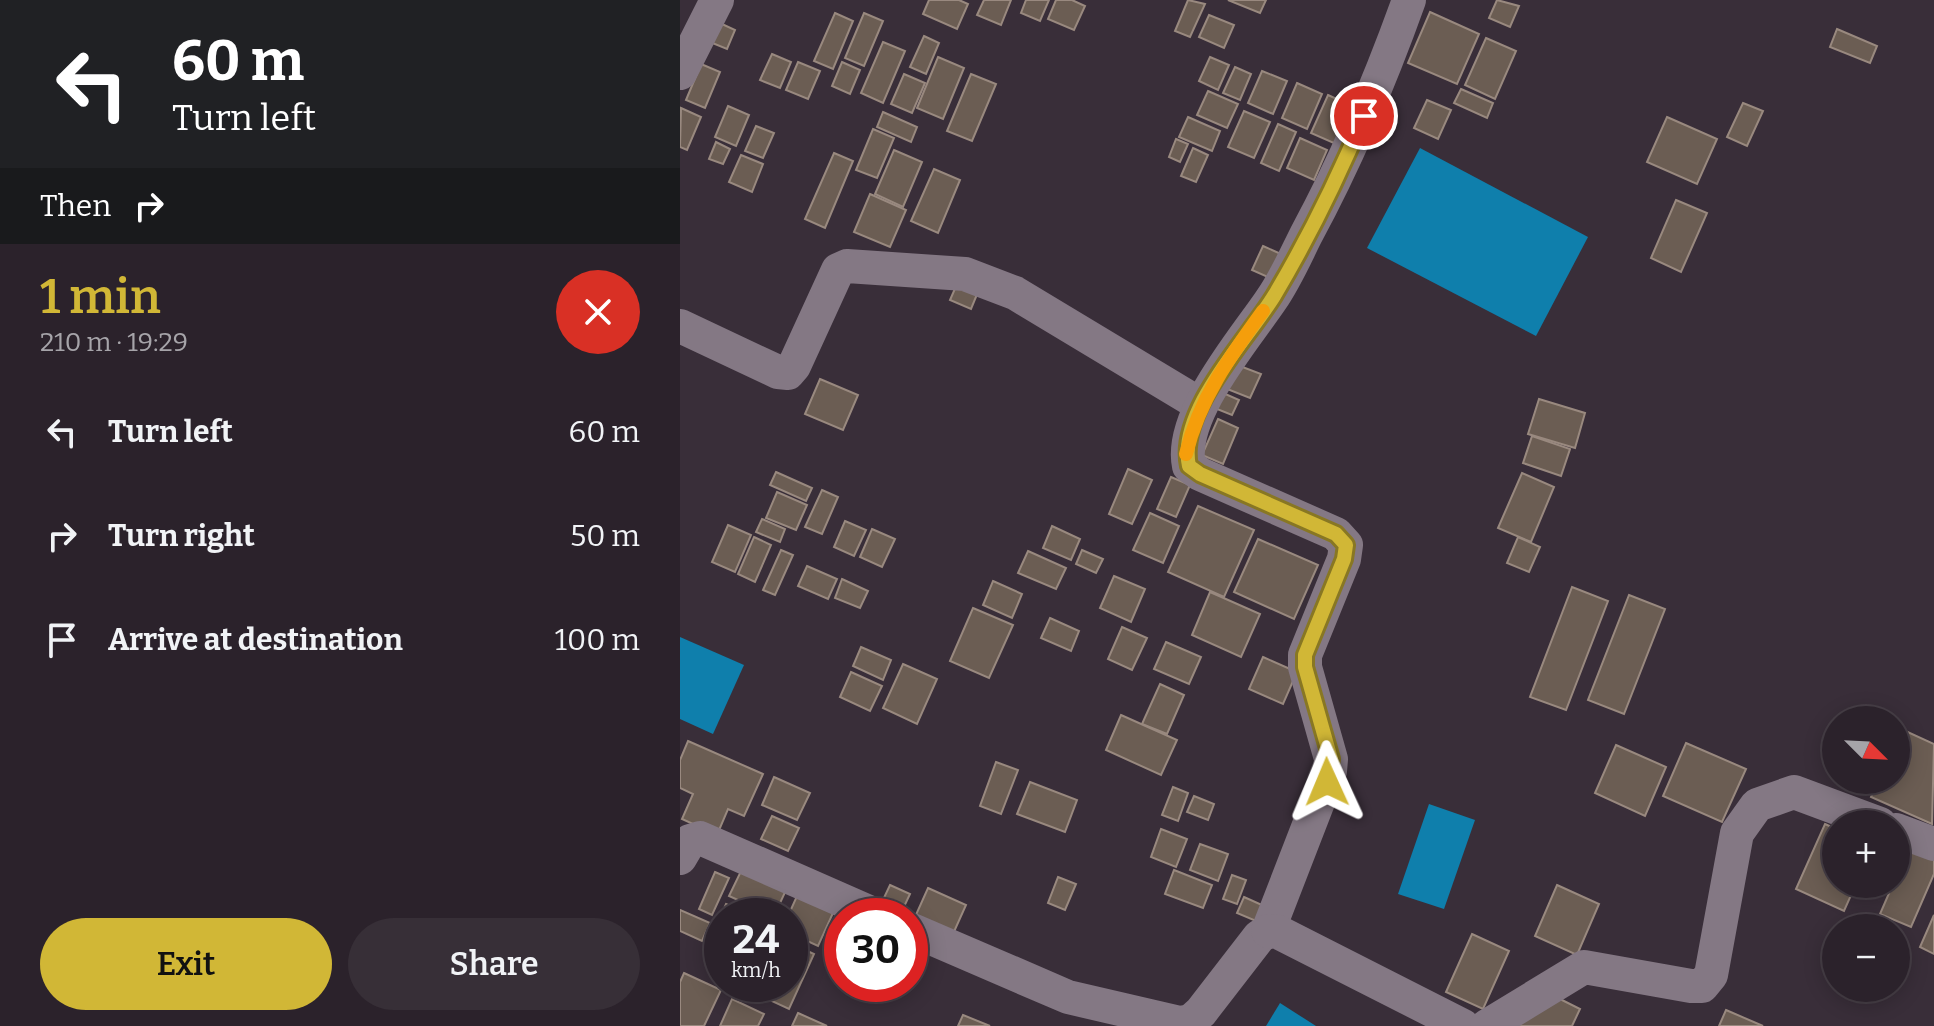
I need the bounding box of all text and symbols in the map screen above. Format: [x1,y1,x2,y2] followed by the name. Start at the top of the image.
[172,28,304,95] text: 60 m
[40,32,144,136] icon: left
[1330,82,1398,150] pin
[1342,94,1386,138] icon: arrive
[172,96,316,140] text: Turn left
[127,184,171,228] icon: right
[40,188,111,224] text: Then
[40,268,161,326] text: 1 min
[556,270,640,354] button: close
[40,327,188,358] text: 210 m · 19:29
[40,410,84,454] icon: left
[108,414,233,450] text: Turn left
[569,414,640,450] text: 60 m
[40,514,84,558] icon: right
[108,518,255,554] text: Turn right
[570,518,640,554] text: 50 m
[40,618,84,662] icon: arrive
[108,622,403,658] text: Arrive at destination
[555,622,640,658] text: 100 m
[1822,706,1910,794] north arrow
[1822,706,1910,1002] map controls
[1285,740,1369,824] position arrow
[1822,810,1910,898] button: +
[824,898,928,1002] speed limit sign: 30
[1822,914,1910,1002] button: −
[733,916,779,964] text: 24
[40,918,332,1010] button: Exit
[348,918,640,1010] button: Share
[731,958,781,982] text: km/h

